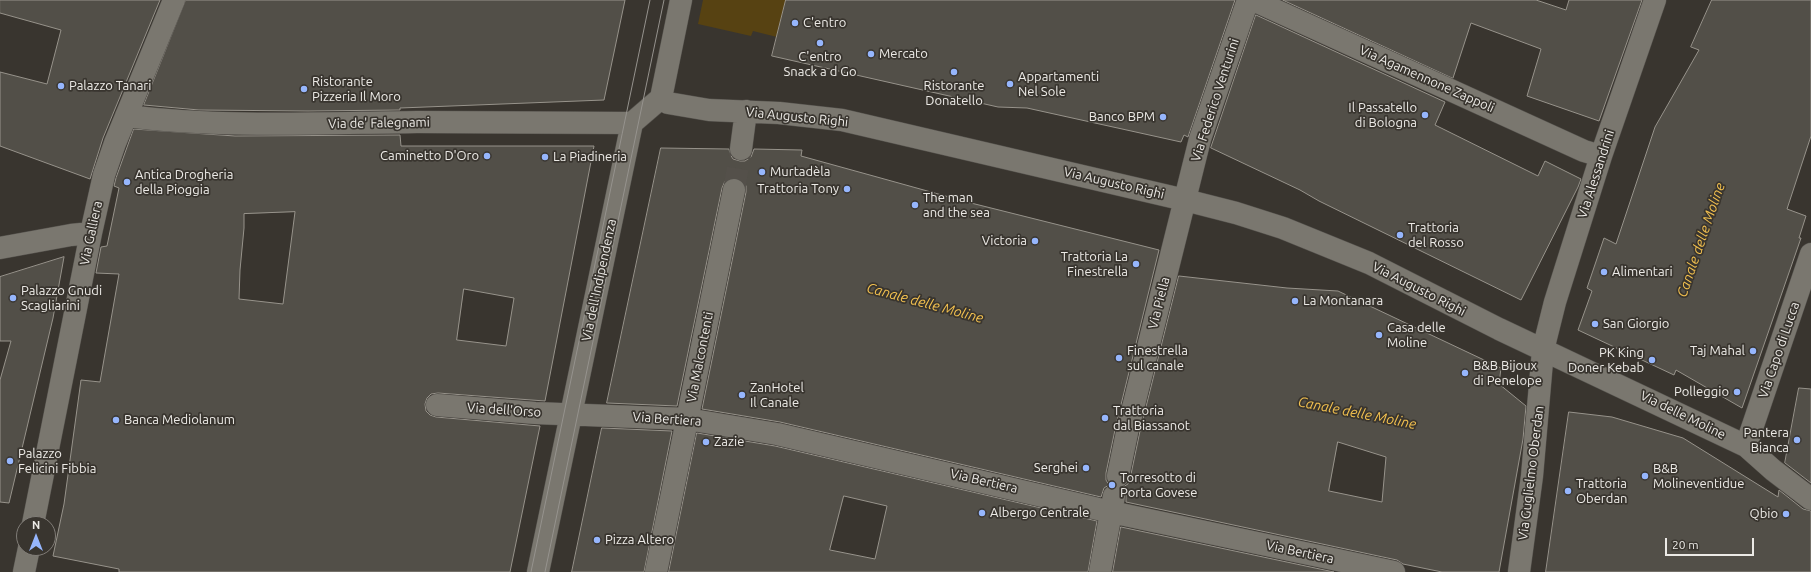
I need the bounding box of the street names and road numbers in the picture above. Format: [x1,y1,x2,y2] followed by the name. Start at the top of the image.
[1188,36,1242,164] street label: Via Federico Venturini
[1357,42,1497,116] street label: Via Agamennone Zappoli
[745,104,849,130] street label: Via Augusto Righi
[328,114,430,132] street label: Via de' Falegnami
[1574,128,1618,220] street label: Via Alessandrini
[1062,164,1166,202] street label: Via Augusto Righi
[77,199,105,267] street label: Via Galliera
[578,217,620,343] street label: Via dell'Indipendenza
[1370,259,1468,319] street label: Via Augusto Righi
[1145,275,1173,331] street label: Via Piella
[1755,300,1803,400] street label: Via Capo di Lucca
[684,310,716,404] street label: Via Malcontenti
[1638,388,1728,442] street label: Via delle Moline
[466,400,542,420] street label: Via dell'Orso
[1515,405,1547,541] street label: Via Guglielmo Oberdan
[632,409,702,429] street label: Via Bertiera
[949,466,1019,496] street label: Via Bertiera
[1265,537,1335,567] street label: Via Bertiera

